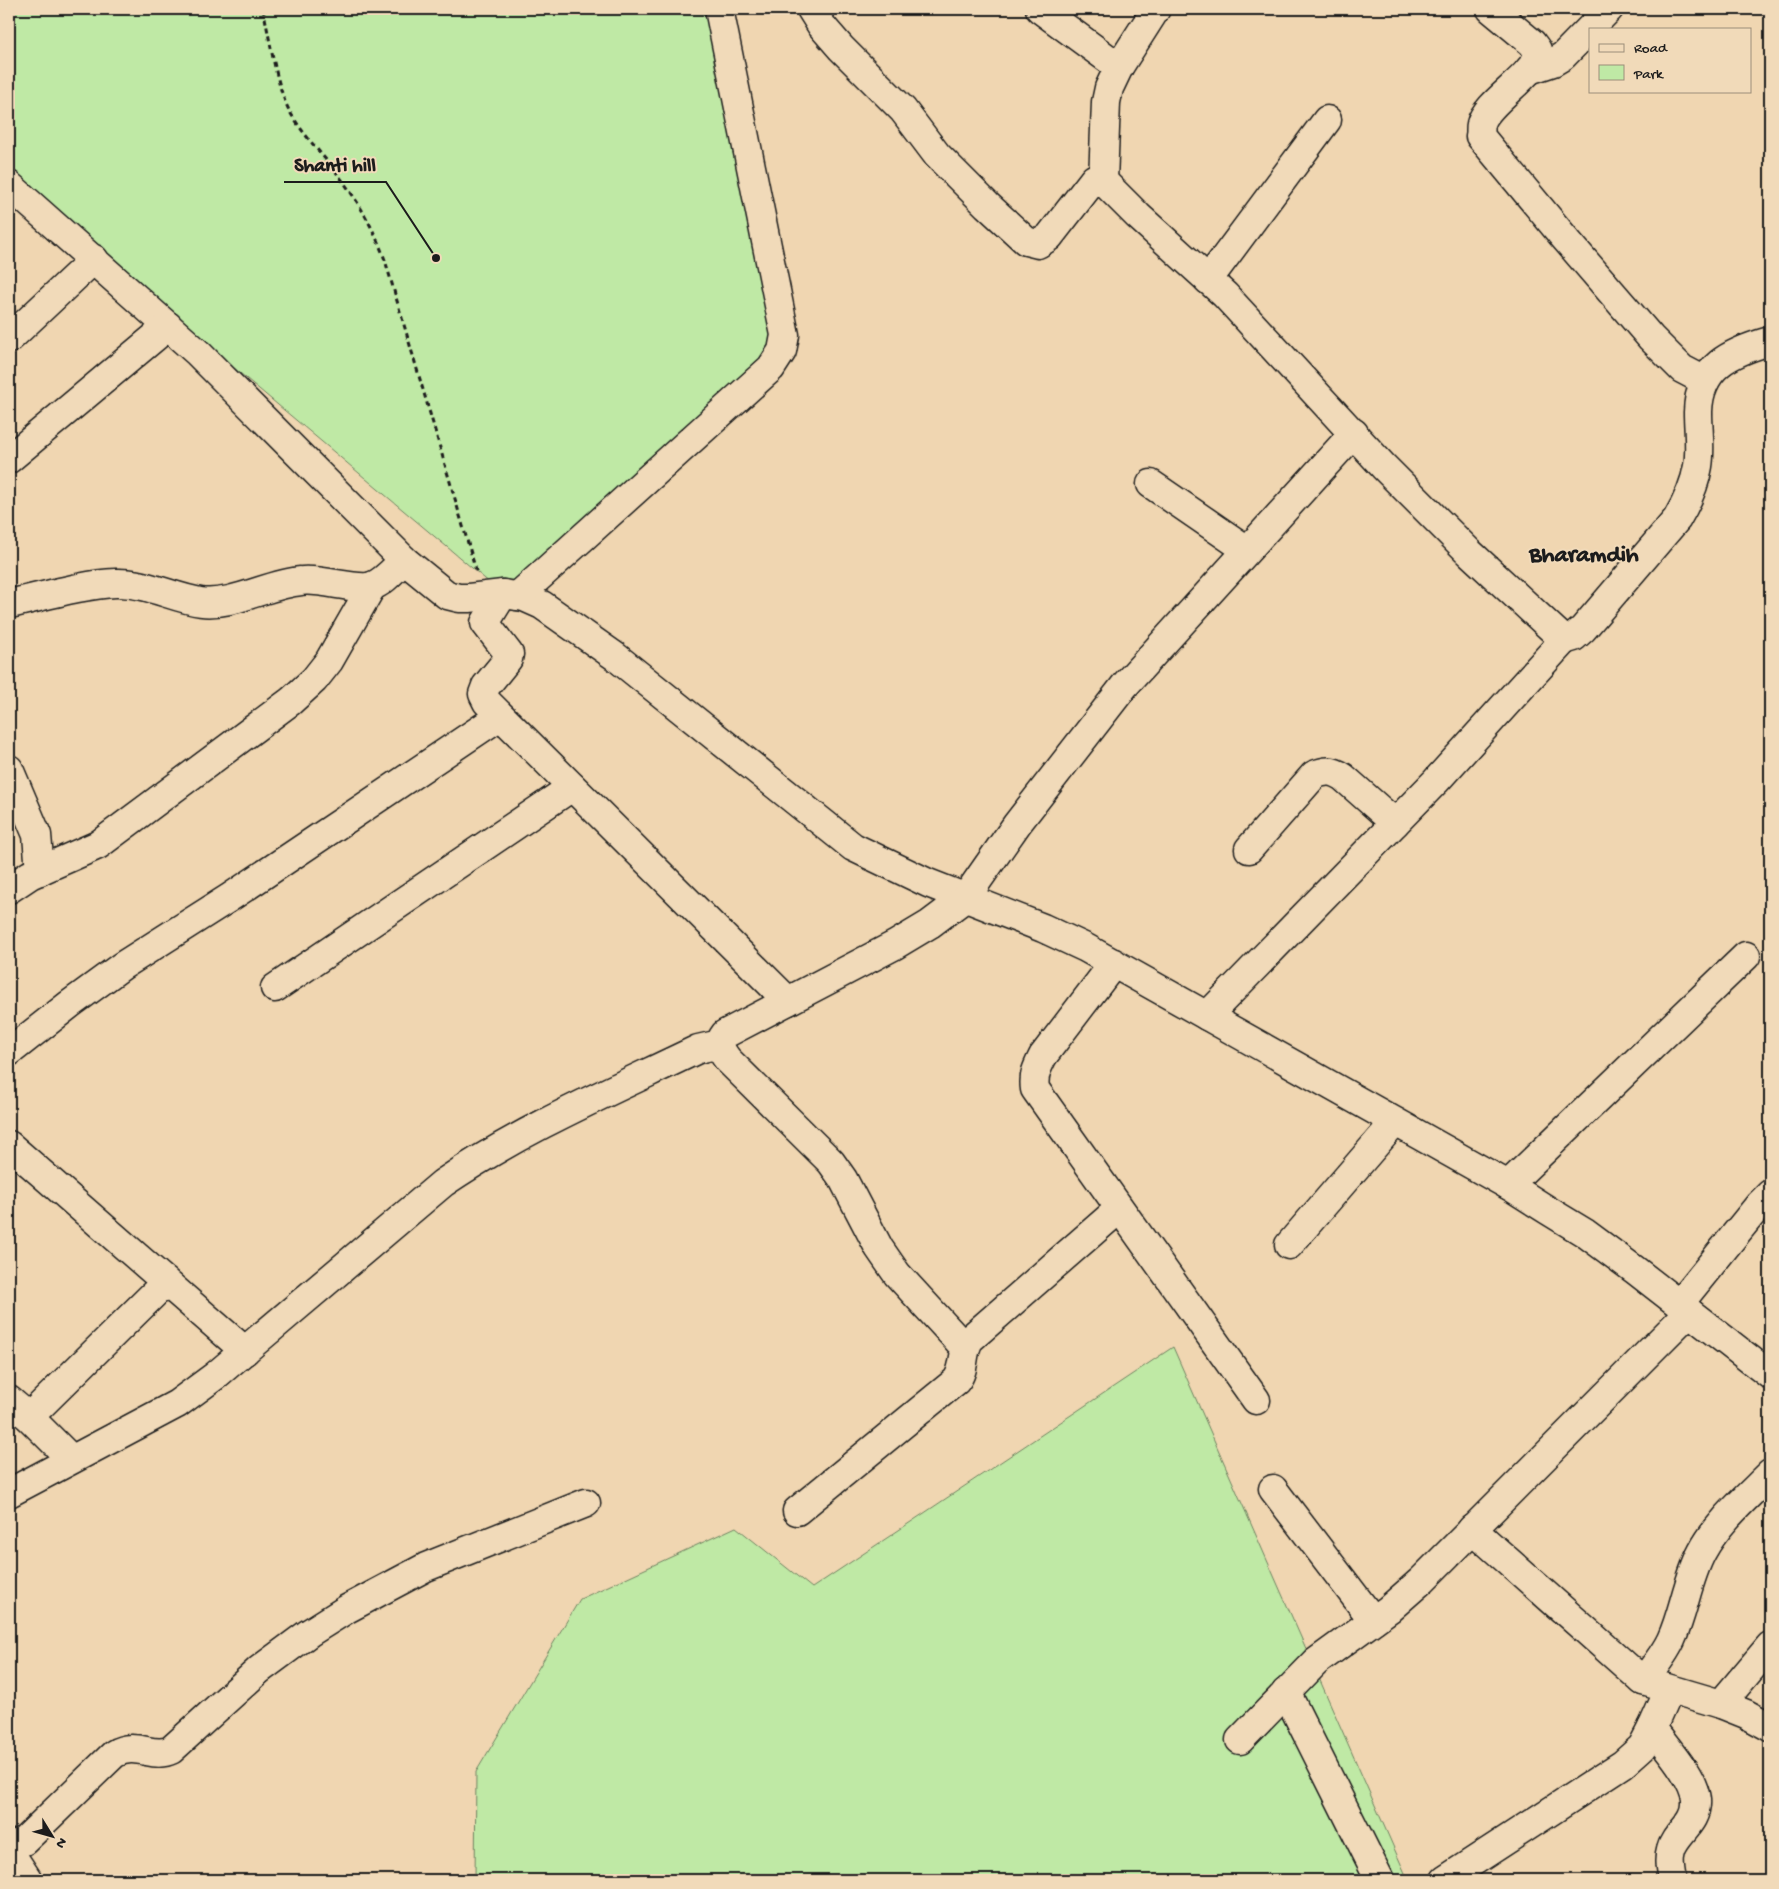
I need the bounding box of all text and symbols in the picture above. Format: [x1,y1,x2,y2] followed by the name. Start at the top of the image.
[1589,28,1752,92] legend
[1634,40,1668,58] text: Road
[1633,66,1664,84] text: Park
[284,147,386,182] callout: Shanti hill
[294,156,376,179] text: Shanti hill
[1528,542,1639,571] district label: Bharamdih
[28,1812,78,1862] north arrow
[51,1834,70,1851] text: N

